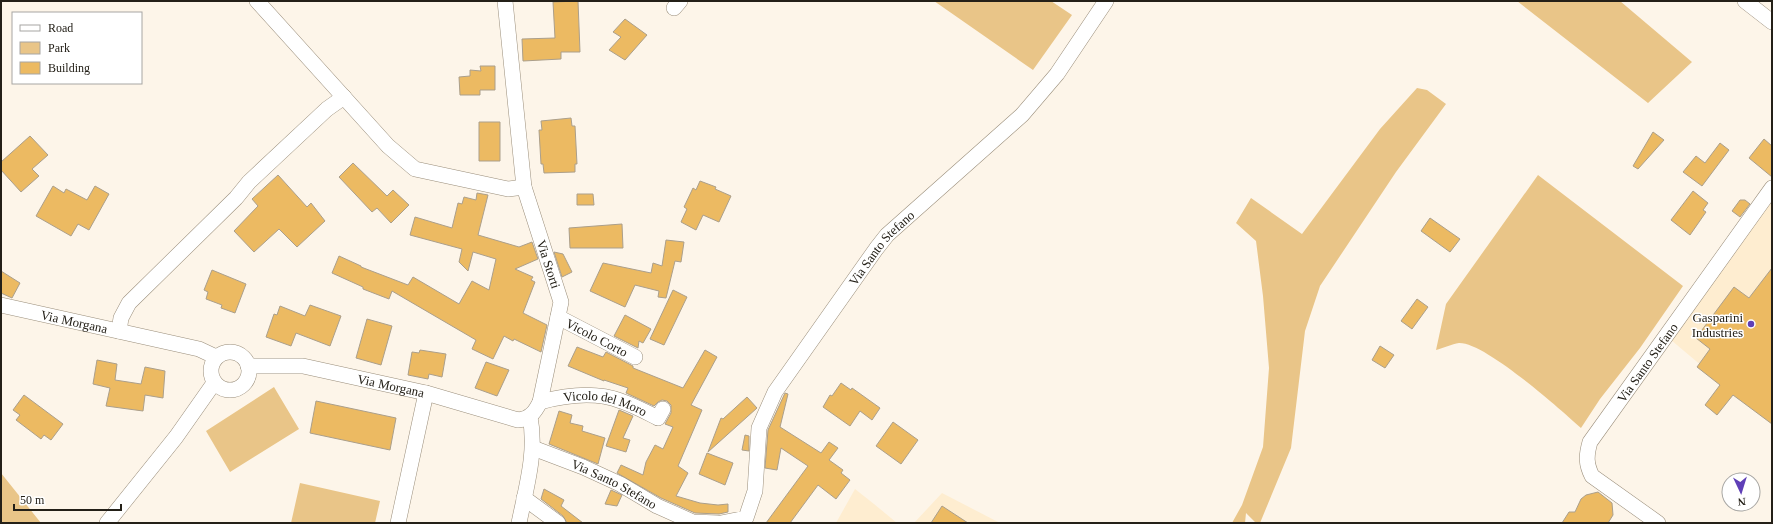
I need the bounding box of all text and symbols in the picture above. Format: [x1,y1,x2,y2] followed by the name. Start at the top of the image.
[12,12,142,84] legend
[48,21,73,35] text: Road
[48,41,70,55] text: Park
[48,61,90,75] text: Building
[846,207,917,288] street label: Via Santo Stefano
[534,238,564,291] street label: Via Storti
[39,307,109,337] street label: Via Morgana
[1692,310,1743,340] place label: Gasparini Industries
[563,316,630,360] street label: Vicolo Corto
[1746,319,1756,329] marker: Gasparini Industries
[1614,320,1681,405] street label: Via Santo Stefano
[356,371,426,400] street label: Via Morgana
[563,388,649,419] street label: Vicolo del Moro
[569,456,659,512] street label: Via Santo Stefano
[1721,472,1761,512] north arrow
[14,486,121,512] scale bar
[20,493,45,507] text: 50 m
[1737,496,1746,508] text: N

